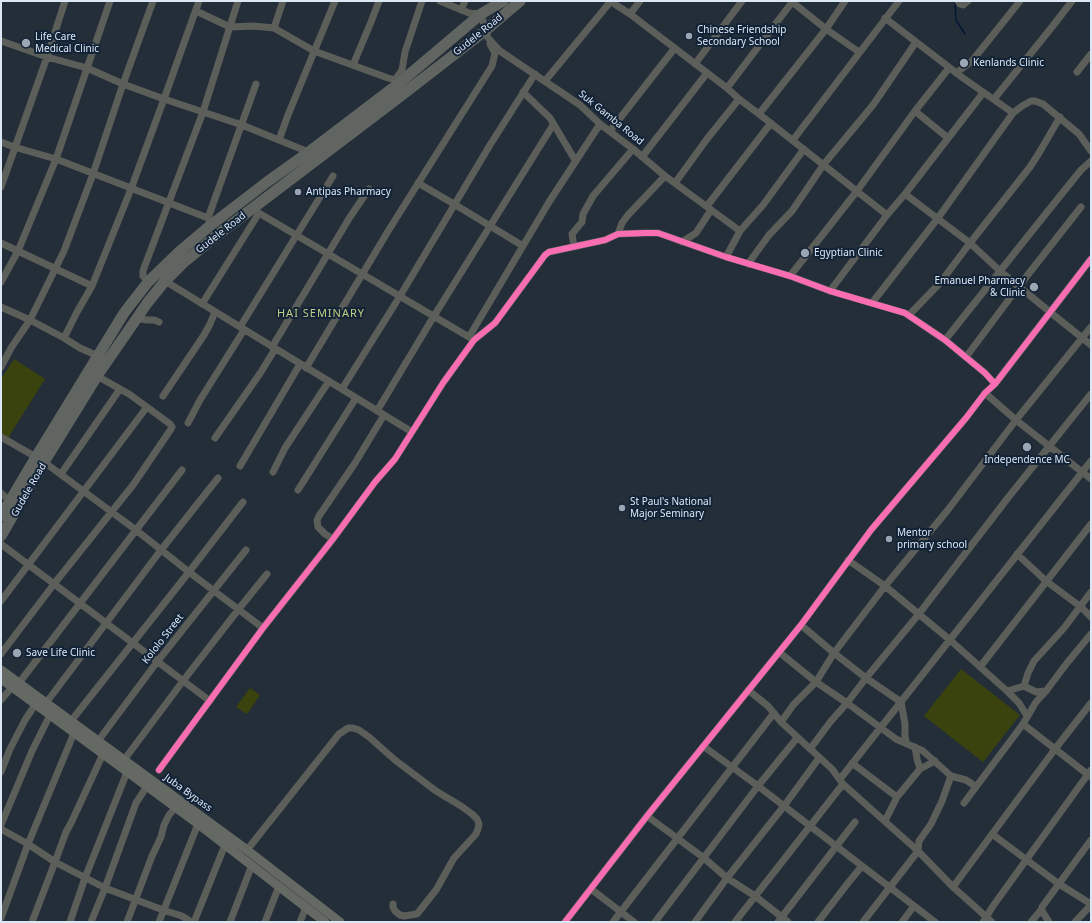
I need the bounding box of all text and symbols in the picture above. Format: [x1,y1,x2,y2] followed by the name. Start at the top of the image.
[451,11,505,59] street label: Gudele Road
[697,24,786,48] place label: Chinese Friendship Secondary School
[35,31,99,54] place label: Life Care Medical Clinic
[684,31,694,41] marker: Chinese Friendship Secondary School
[20,37,32,49] marker: Life Care Medical Clinic
[958,57,970,69] marker: Kenlands Clinic
[973,57,1044,69] place label: Kenlands Clinic
[576,88,646,148] street label: Suk Gamba Road
[306,186,391,198] place label: Antipas Pharmacy
[293,187,303,197] marker: Antipas Pharmacy
[194,210,248,256] street label: Gudele Road
[799,247,811,259] marker: Egyptian Clinic
[814,247,883,259] place label: Egyptian Clinic
[934,275,1025,298] place label: Emanuel Pharmacy & Clinic
[1028,281,1040,293] marker: Emanuel Pharmacy & Clinic
[277,307,365,321] district label: HAI SEMINARY
[1021,441,1033,453] marker: Independence MC
[984,454,1070,466] place label: Independence MC
[9,461,49,519] street label: Gudele Road
[630,496,711,520] place label: St Paul's National Major Seminary
[617,503,627,513] marker: St Paul's National Major Seminary
[897,527,967,550] place label: Mentor primary school
[884,534,894,544] marker: Mentor primary school
[140,612,186,666] street label: Kololo Street
[11,647,23,659] marker: Save Life Clinic
[26,647,95,659] place label: Save Life Clinic
[162,772,214,814] street label: Juba Bypass

